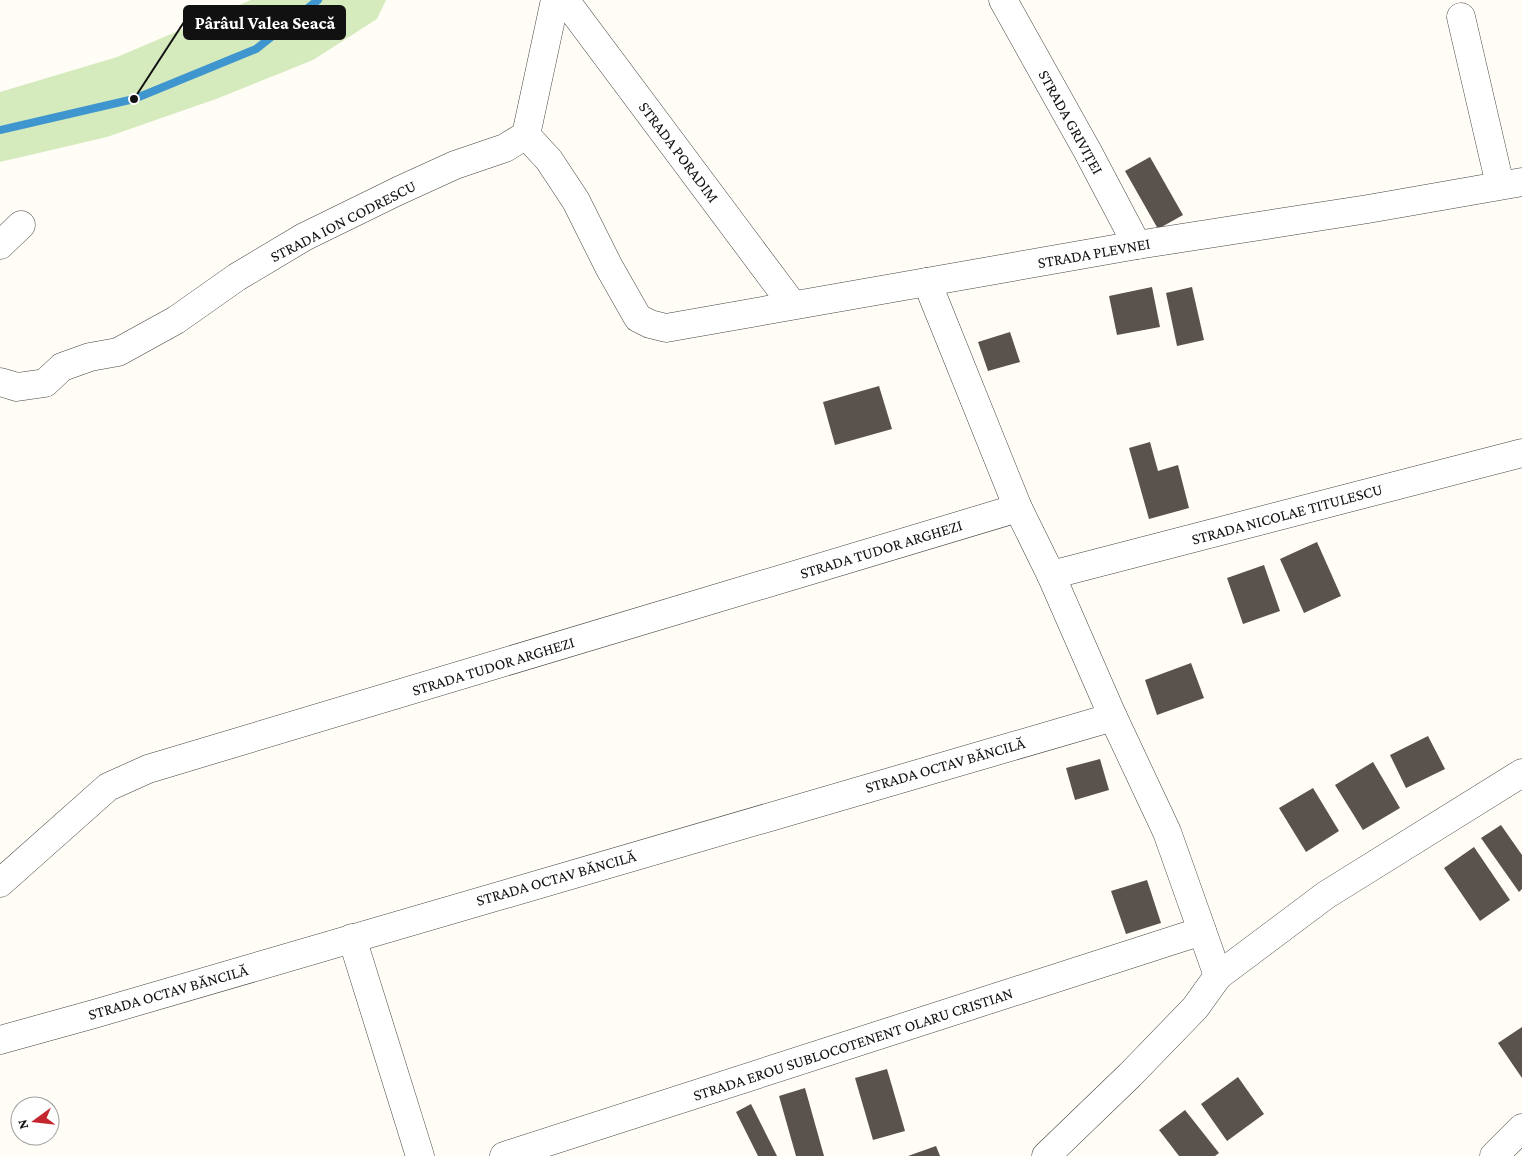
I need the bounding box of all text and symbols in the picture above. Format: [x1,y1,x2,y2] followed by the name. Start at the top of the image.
[184,6,345,39] callout: Pârâul Valea Seacă
[195,13,335,33] text: Pârâul Valea Seacă
[1034,67,1107,178] street label: STRADA GRIVIȚEI
[636,98,722,206] street label: STRADA PORADIM
[267,177,419,265] street label: STRADA ION CODRESCU
[1036,235,1152,271] street label: STRADA PLEVNEI
[1190,480,1384,548] street label: STRADA NICOLAE TITULESCU
[798,516,964,582] street label: STRADA TUDOR ARGHEZI
[410,633,576,699] street label: STRADA TUDOR ARGHEZI
[863,734,1028,796] street label: STRADA OCTAV BĂNCILĂ
[474,847,639,909] street label: STRADA OCTAV BĂNCILĂ
[86,961,251,1023] street label: STRADA OCTAV BĂNCILĂ
[691,984,1015,1104] street label: STRADA EROU SUBLOCOTENENT OLARU CRISTIAN
[10,1096,60,1146] north arrow
[13,1117,31,1131] text: N

